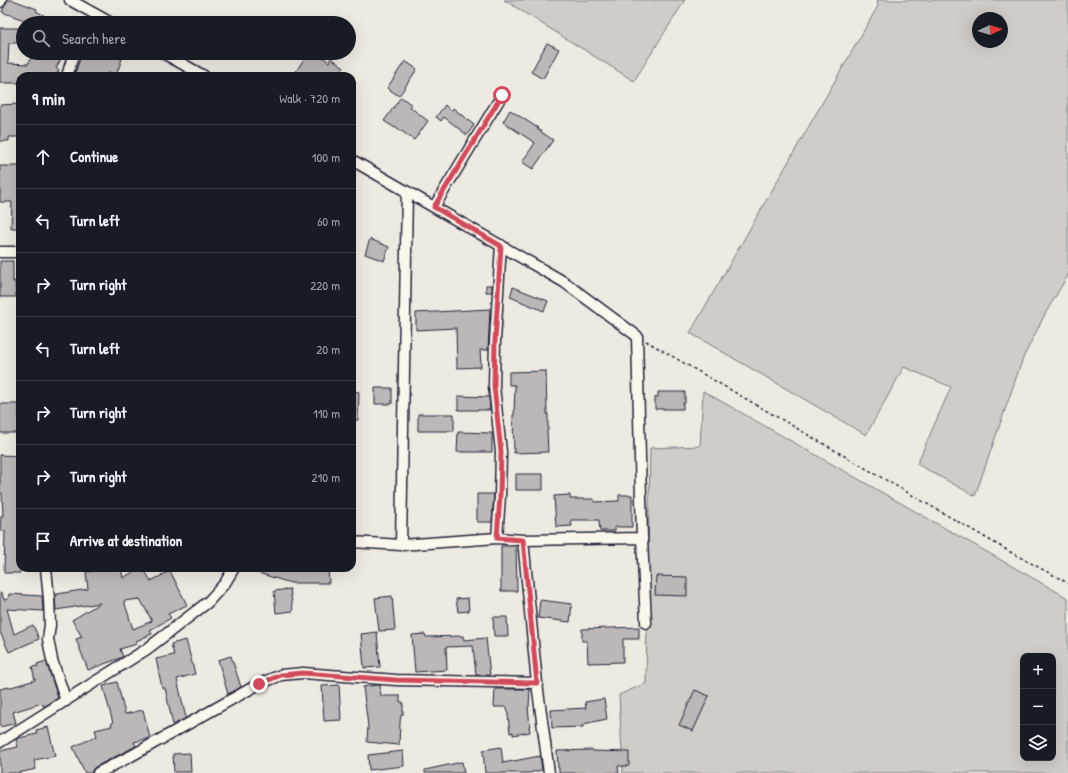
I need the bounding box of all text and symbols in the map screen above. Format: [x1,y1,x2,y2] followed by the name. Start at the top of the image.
[972,12,1008,48] north arrow
[16,16,356,60] search box
[30,27,52,49] icon: search
[62,28,126,49] text: Search here
[493,86,511,104] route start
[32,87,65,110] text: 9 min
[279,89,340,107] text: Walk · 720 m
[32,146,54,168] icon: ahead
[70,146,118,167] text: Continue
[312,148,340,166] text: 100 m
[32,210,54,232] icon: left
[70,210,120,231] text: Turn left
[317,212,340,230] text: 60 m
[32,274,54,296] icon: right
[70,274,126,295] text: Turn right
[310,276,340,294] text: 220 m
[32,338,54,360] icon: left
[70,338,120,359] text: Turn left
[316,340,340,358] text: 20 m
[32,402,54,424] icon: right
[70,402,126,423] text: Turn right
[313,404,340,422] text: 110 m
[32,466,54,488] icon: right
[70,466,126,487] text: Turn right
[312,468,340,486] text: 210 m
[32,530,54,552] icon: arrive
[70,530,182,551] text: Arrive at destination
[1020,653,1056,761] map controls
[1020,653,1056,689] button: +
[250,675,268,693] route end
[1020,689,1056,725] button: −
[1020,725,1056,761] button: layers

